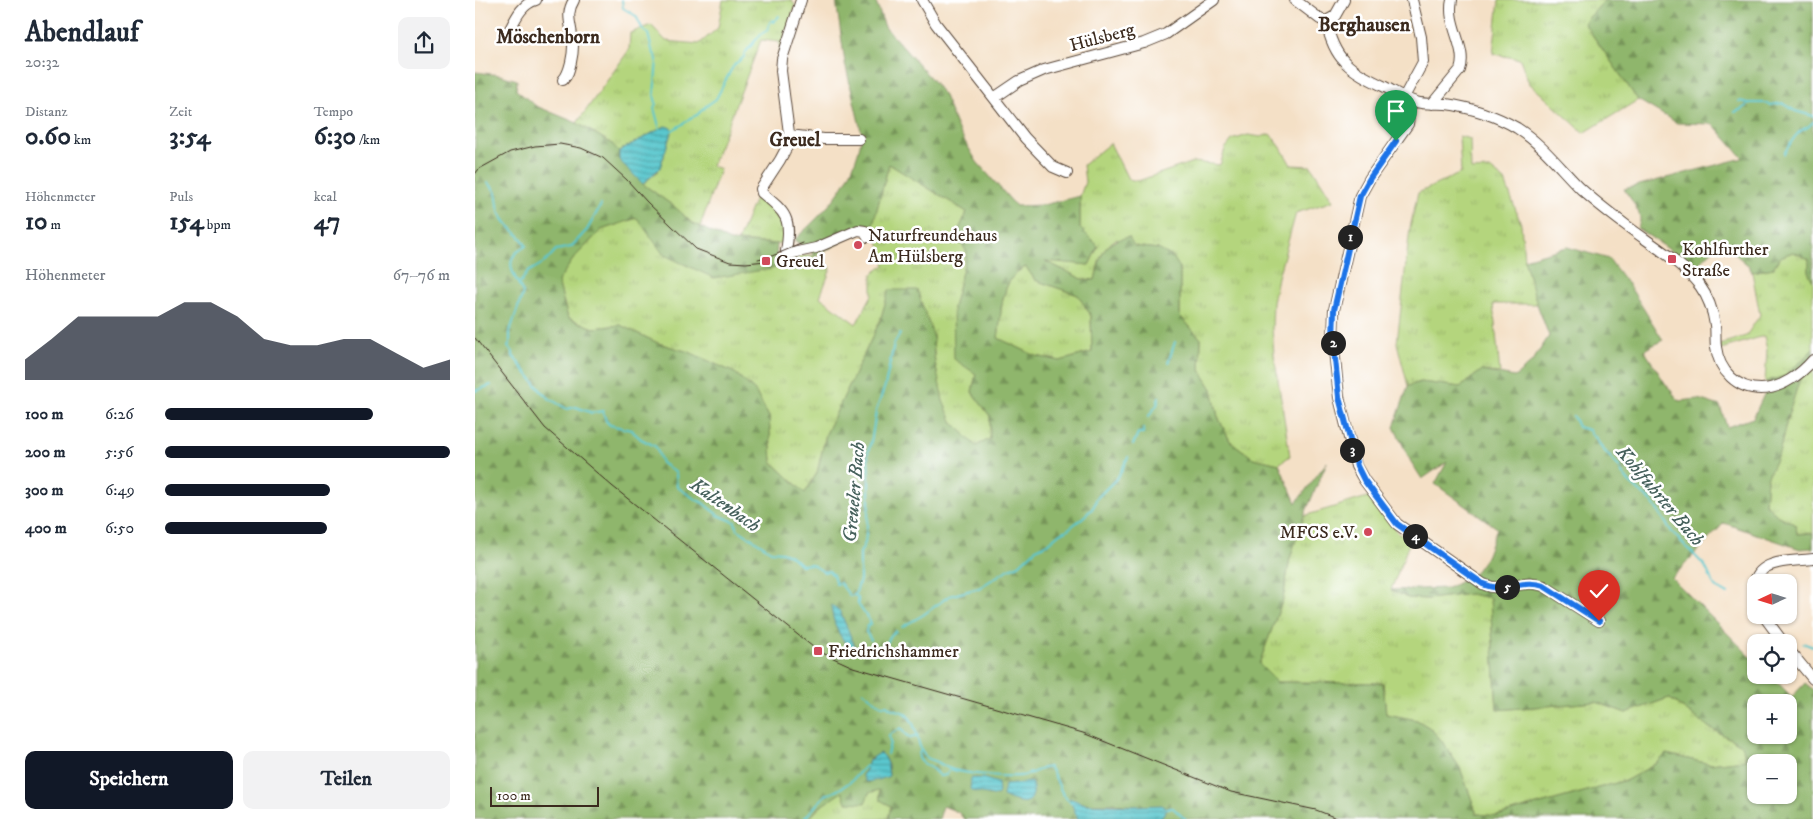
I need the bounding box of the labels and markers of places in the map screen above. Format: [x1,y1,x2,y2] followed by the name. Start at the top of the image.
[1375,90,1417,141] pin
[1337,224,1363,250] pin: 1
[868,225,997,268] place label: Naturfreundehaus Am Hülsberg
[852,239,864,251] marker: Naturfreundehaus Am Hülsberg
[1682,239,1769,282] place label: Kohlfurther Straße
[776,251,825,273] place label: Greuel
[1666,253,1678,265] marker: Kohlfurther Straße
[760,255,772,267] marker: Greuel
[1321,330,1345,356] pin: 2
[1339,438,1365,462] pin: 3
[1280,522,1358,544] place label: MFCS e.V.
[1403,524,1427,548] pin: 4
[1362,526,1374,538] marker: MFCS e.V.
[1578,570,1620,621] pin
[1495,574,1519,600] pin: 5
[828,641,959,663] place label: Friedrichshammer
[812,645,824,657] marker: Friedrichshammer

